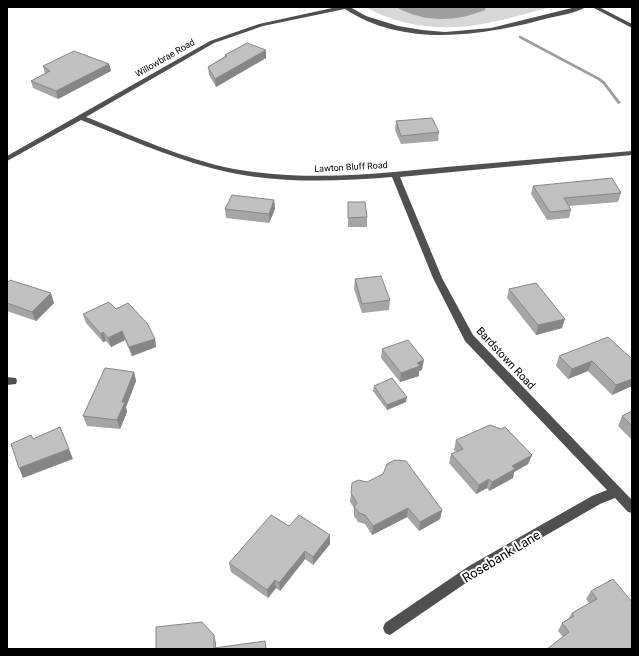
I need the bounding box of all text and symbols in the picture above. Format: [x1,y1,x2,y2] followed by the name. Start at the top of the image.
[134,37,196,79] street label: Willowbrae Road
[314,160,388,174] street label: Lawton Bluff Road
[473,324,538,392] street label: Bardstown Road
[459,527,543,586] street label: Rosebank Lane

